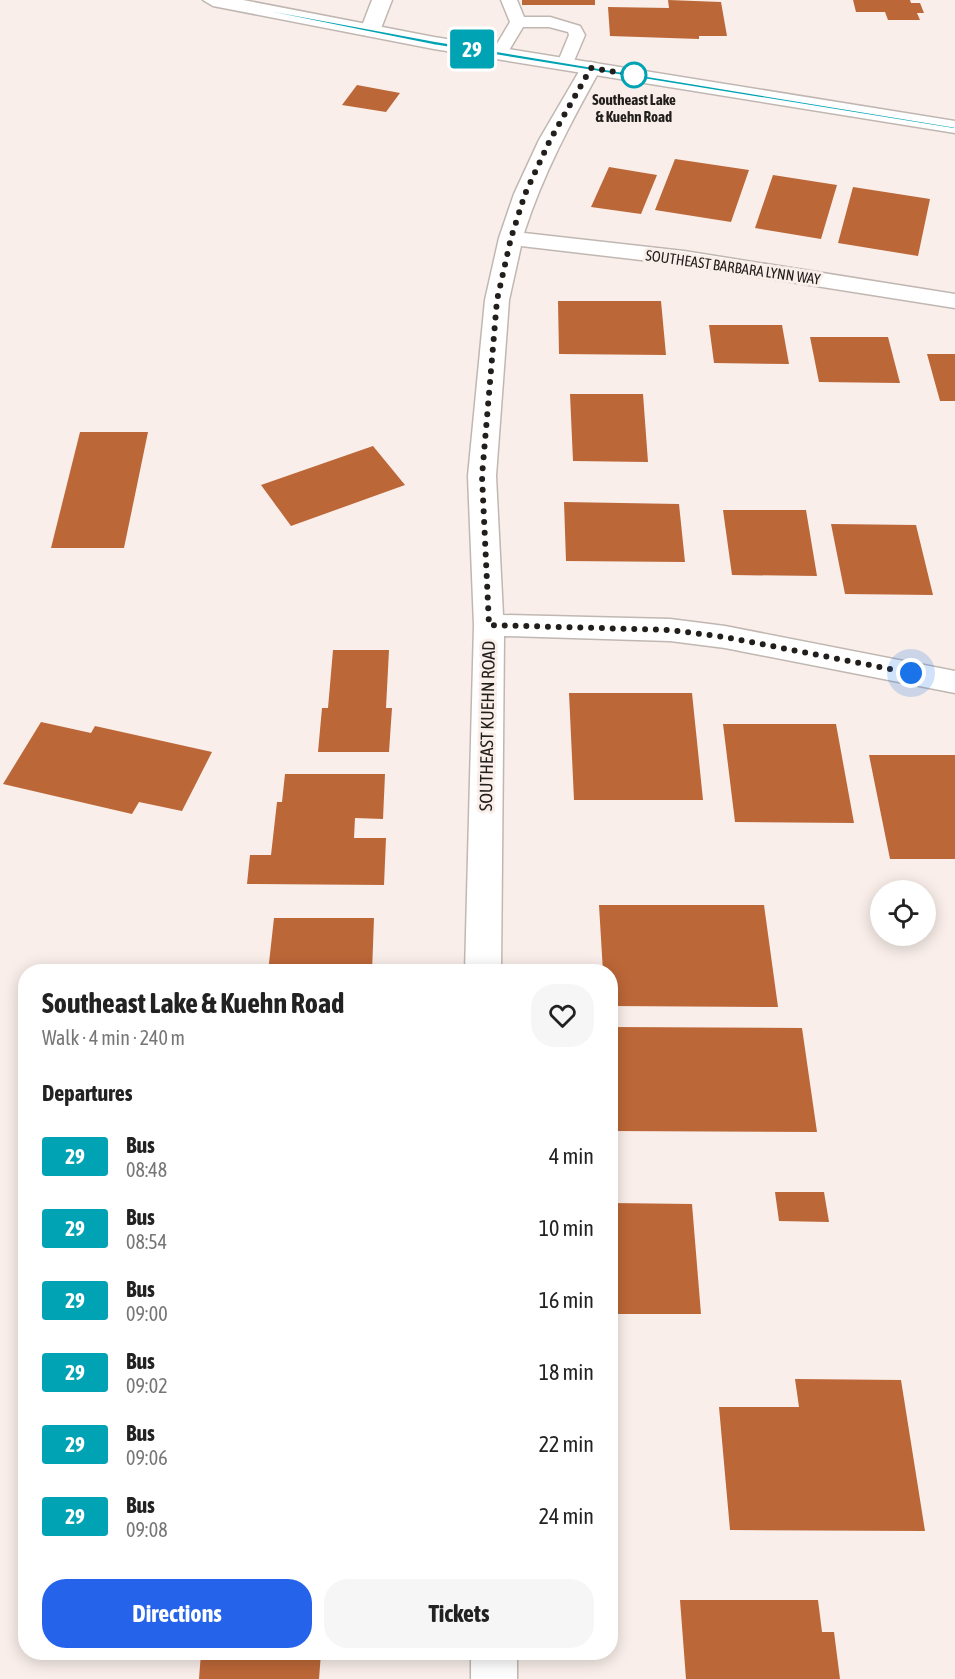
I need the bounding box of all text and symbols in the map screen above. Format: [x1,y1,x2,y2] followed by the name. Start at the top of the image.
[445,29,499,68] line badge: 29
[462,37,482,61] text: 29
[621,62,647,88] marker: Southeast Lake & Kuehn Road
[592,91,676,125] place label: Southeast Lake & Kuehn Road
[645,246,822,288] street label: SOUTHEAST BARBARA LYNN WAY
[475,641,499,811] street label: SOUTHEAST KUEHN ROAD
[896,658,926,688] your location
[870,880,936,946] map controls
[870,880,936,946] button: locate
[531,984,594,1047] button: heart
[42,987,344,1019] text: Southeast Lake & Kuehn Road
[42,1026,185,1049] text: Walk · 4 min · 240 m
[42,1080,132,1106] text: Departures
[126,1132,155,1158] text: Bus
[549,1143,594,1169] text: 4 min
[65,1144,85,1168] text: 29
[126,1158,167,1181] text: 08:48
[126,1204,155,1230] text: Bus
[539,1215,594,1241] text: 10 min
[65,1216,85,1240] text: 29
[126,1230,167,1253] text: 08:54
[126,1276,155,1302] text: Bus
[539,1287,594,1313] text: 16 min
[65,1288,85,1312] text: 29
[126,1302,168,1325] text: 09:00
[126,1348,155,1374] text: Bus
[539,1359,594,1385] text: 18 min
[65,1360,85,1384] text: 29
[126,1374,168,1397] text: 09:02
[126,1420,155,1446] text: Bus
[539,1431,594,1457] text: 22 min
[65,1432,85,1456] text: 29
[126,1446,168,1469] text: 09:06
[126,1492,155,1518] text: Bus
[539,1503,594,1529] text: 24 min
[65,1504,85,1528] text: 29
[126,1518,168,1541] text: 09:08
[42,1579,312,1648] button: Directions
[324,1579,594,1648] button: Tickets

